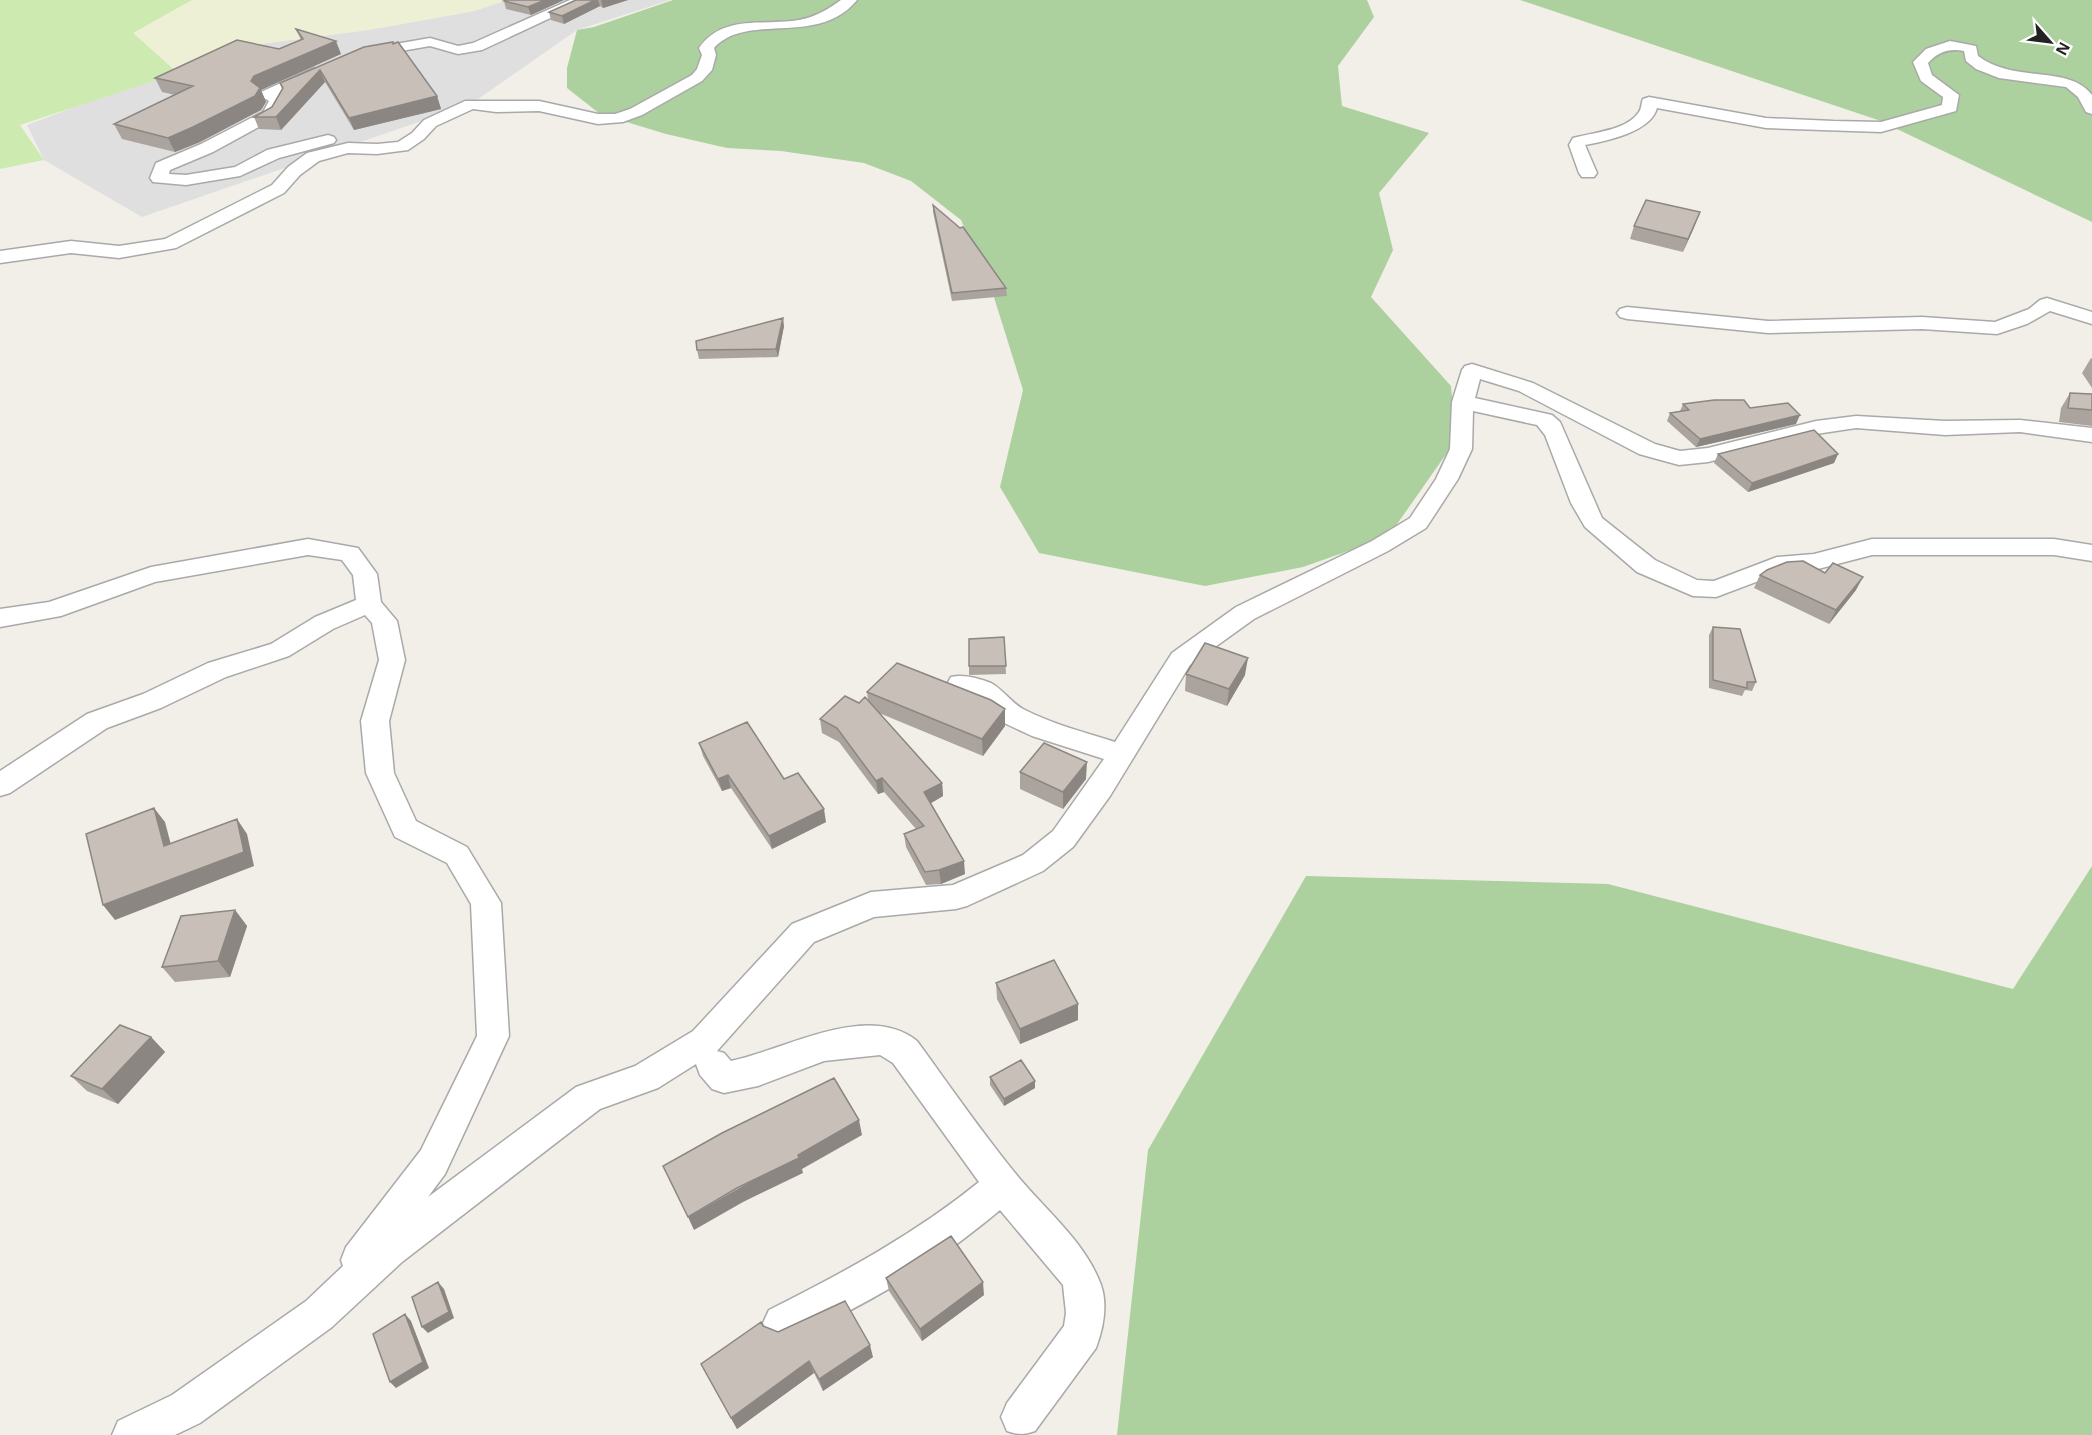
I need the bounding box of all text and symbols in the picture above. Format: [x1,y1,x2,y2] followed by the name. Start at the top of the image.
[2020,12,2080,72] north arrow
[2053,40,2073,58] text: N

